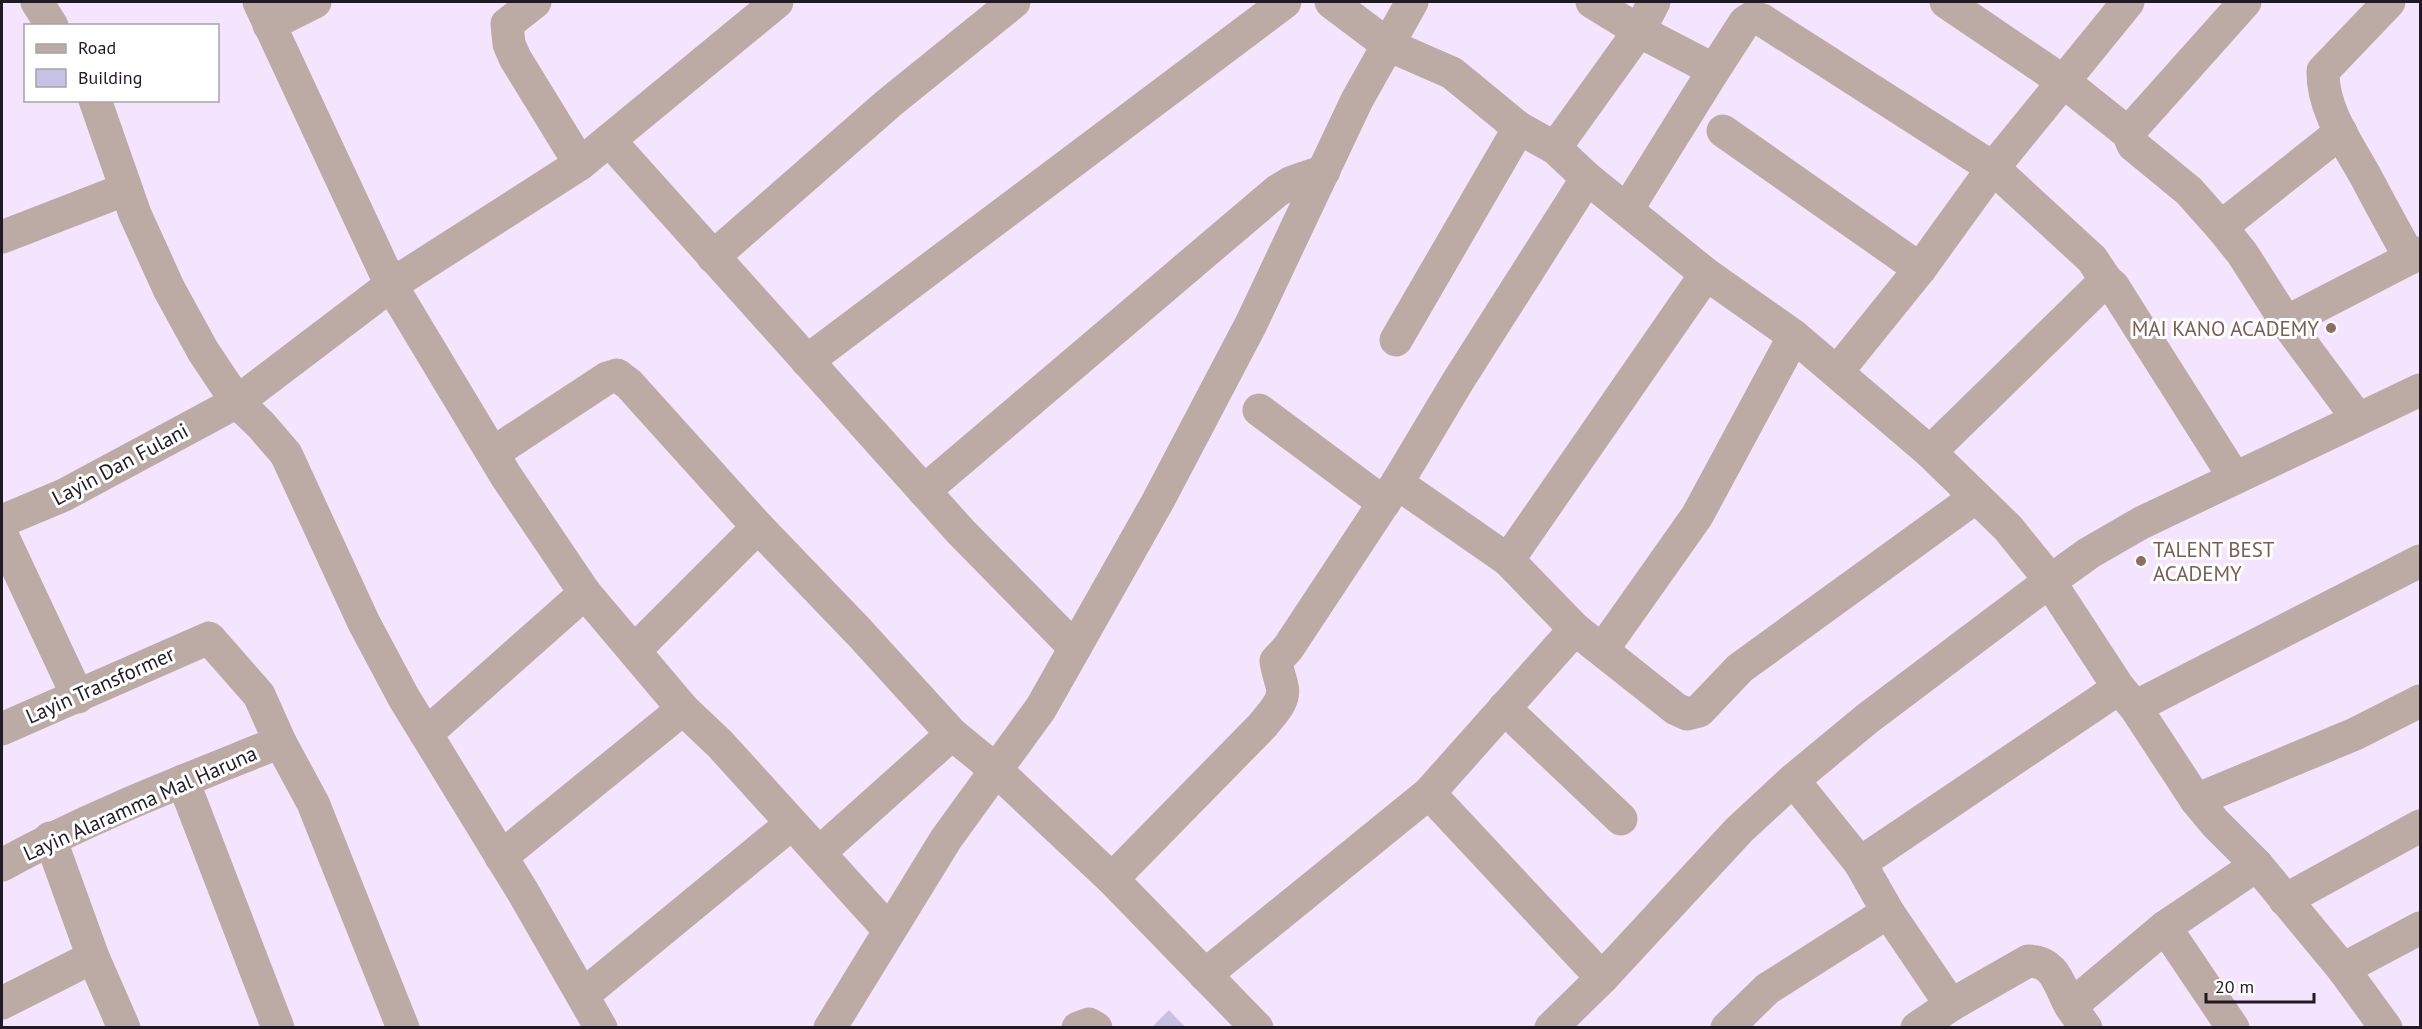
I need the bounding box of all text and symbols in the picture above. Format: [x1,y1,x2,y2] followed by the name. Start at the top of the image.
[24,24,219,102] legend
[78,36,116,59] text: Road
[78,66,142,89] text: Building
[2132,315,2319,342] place label: MAI KANO ACADEMY
[2324,321,2338,335] marker: MAI KANO ACADEMY
[47,417,193,511] street label: Layin Dan Fulani
[2153,536,2275,587] place label: TALENT BEST ACADEMY
[2134,554,2148,568] marker: TALENT BEST ACADEMY
[22,640,178,730] street label: Layin Transformer
[19,739,261,867] street label: Layin Alaramma Mal Haruna
[2206,966,2314,1004] scale bar
[2215,975,2254,998] text: 20 m

